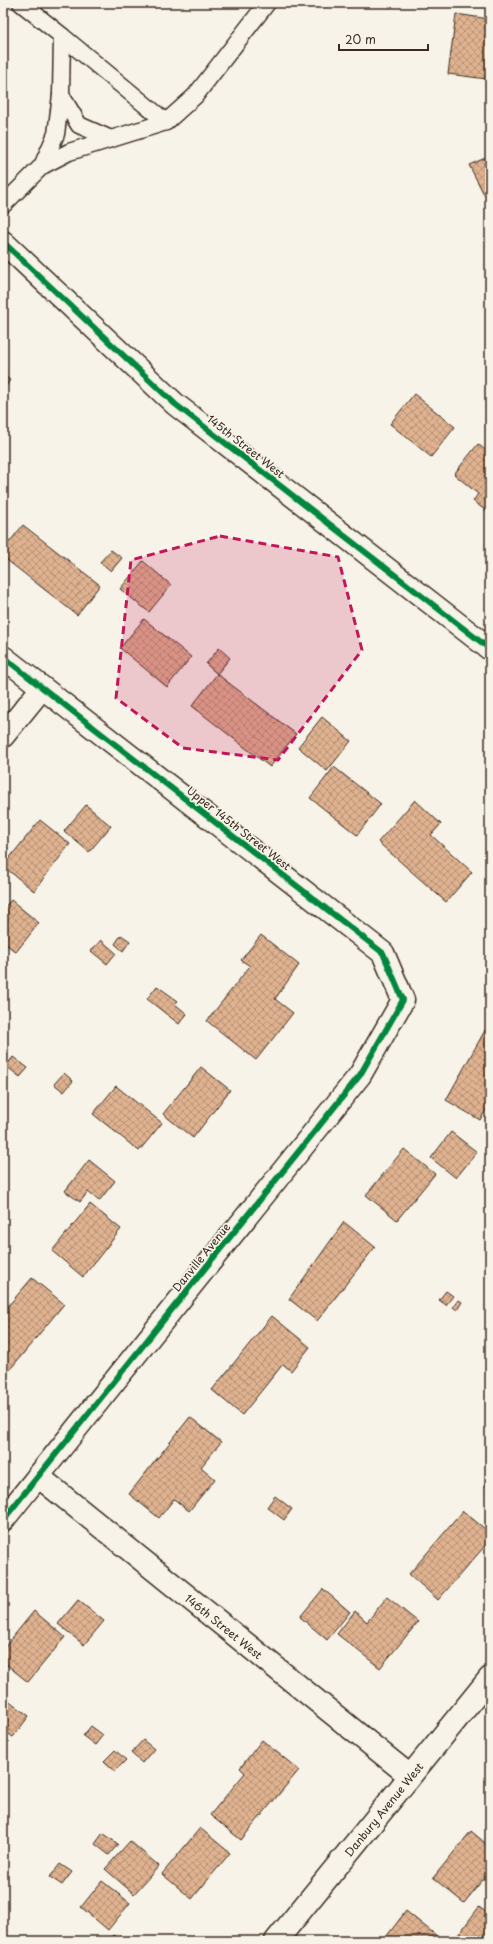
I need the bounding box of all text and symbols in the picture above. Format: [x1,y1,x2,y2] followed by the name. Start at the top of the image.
[339,26,428,52] scale bar
[345,30,376,48] text: 20 m
[203,410,289,482] street label: 145th Street West
[183,782,295,875] street label: Upper 145th Street West
[168,1219,234,1295] street label: Danville Avenue
[182,1590,267,1663] street label: 146th Street West
[340,1758,427,1860] street label: Danbury Avenue West

